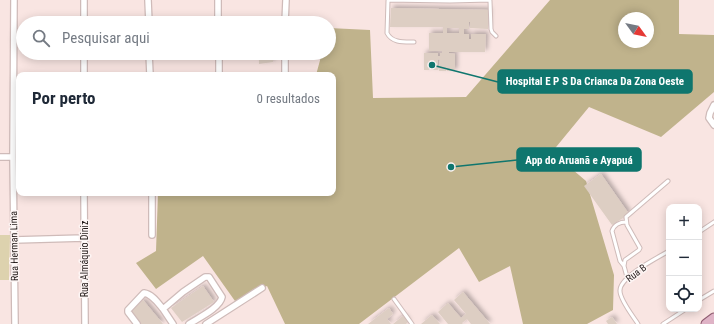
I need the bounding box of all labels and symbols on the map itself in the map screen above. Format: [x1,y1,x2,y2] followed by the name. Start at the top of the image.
[618,12,654,48] north arrow
[498,70,692,93] callout: Hospital E P S Da Crianca Da Zona Oeste
[506,75,684,88] text: Hospital E P S Da Crianca Da Zona Oeste
[517,148,641,171] callout: App do Aruanã e Ayapuá
[525,154,633,167] text: App do Aruanã e Ayapuá
[8,211,20,281] street label: Rua Herman Lima
[79,221,90,297] street label: Rua Almáquio Diniz
[624,262,648,284] street label: Rua B

